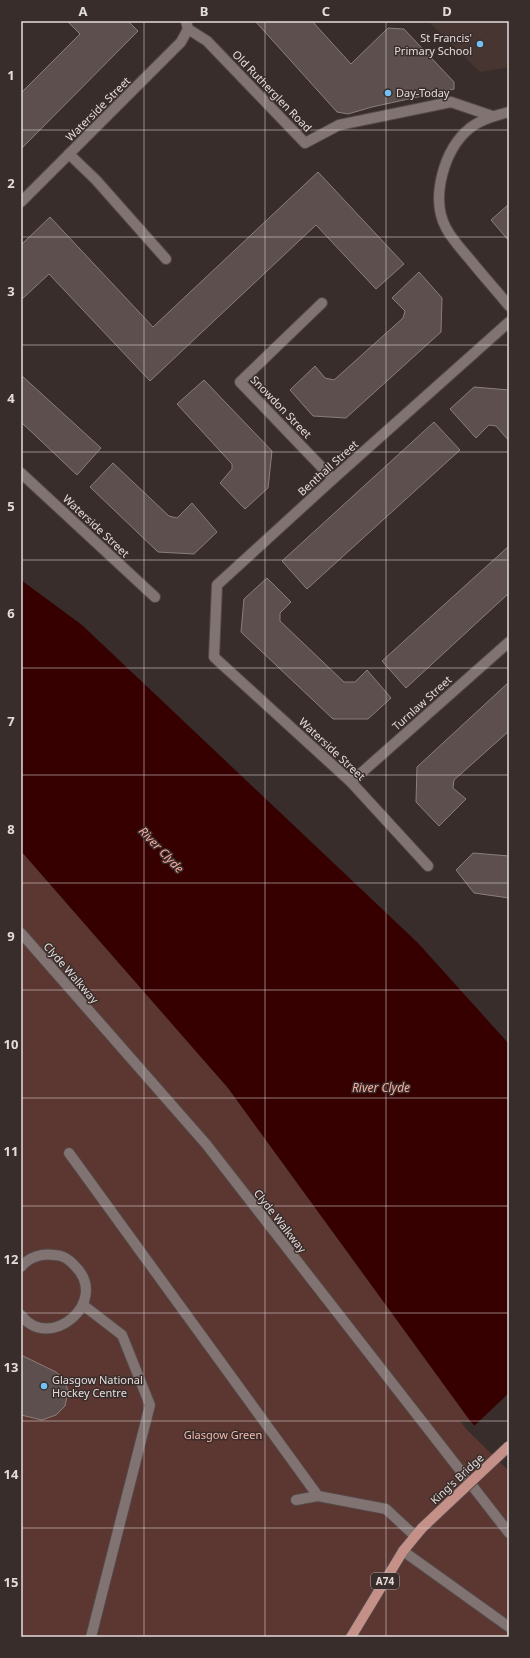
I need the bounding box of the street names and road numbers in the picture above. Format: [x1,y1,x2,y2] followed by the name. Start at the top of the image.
[229,47,315,135] street label: Old Rutherglen Road
[62,73,133,144] street label: Waterside Street
[248,372,315,441] street label: Snowdon Street
[294,436,361,499] street label: Benthall Street
[60,491,133,560] street label: Waterside Street
[389,672,455,733] street label: Turnlaw Street
[296,714,369,783] street label: Waterside Street
[41,939,102,1007] street label: Clyde Walkway
[251,1186,310,1256] street label: Clyde Walkway
[427,1450,487,1507] street label: King's Bridge
[371,1573,399,1589] road number: A74

